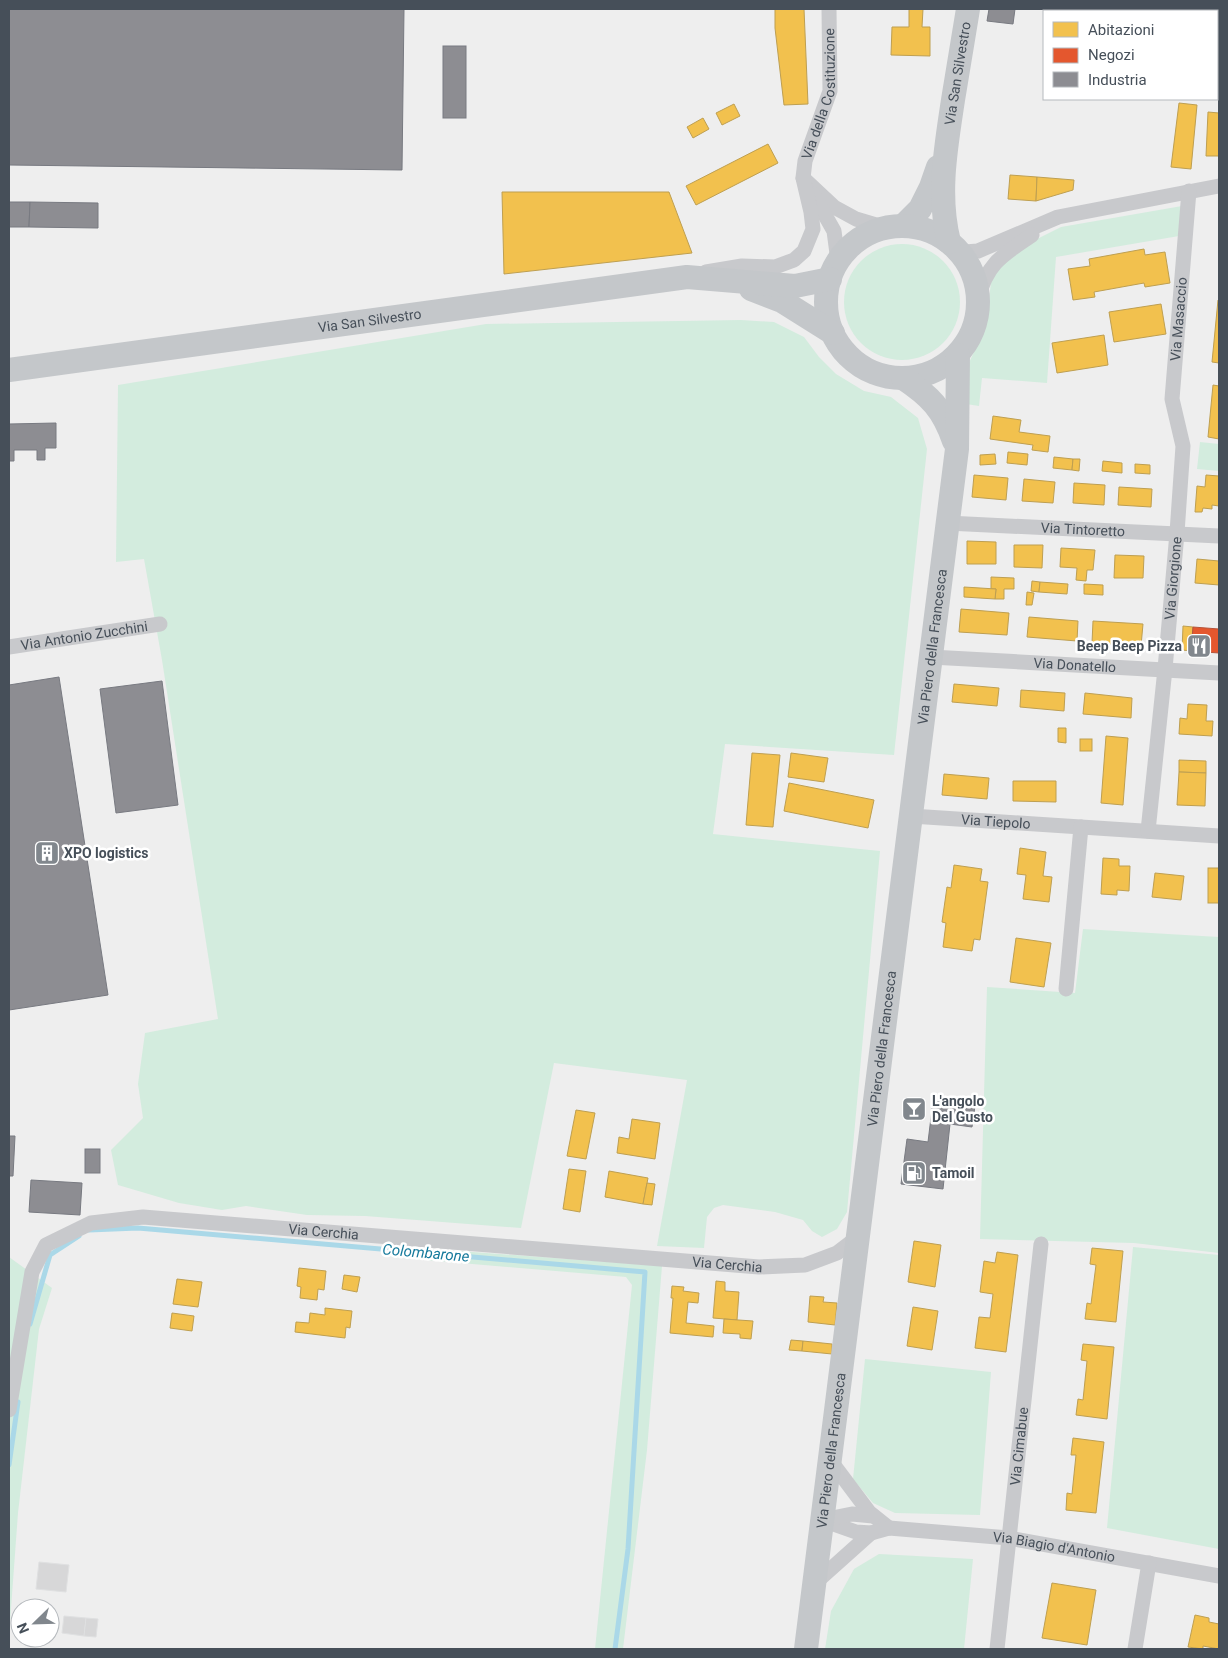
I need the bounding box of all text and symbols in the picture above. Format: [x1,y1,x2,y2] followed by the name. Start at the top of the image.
[1043,10,1218,100] legend
[941,21,974,126] street label: Via San Silvestro
[1088,21,1155,39] text: Abitazioni
[798,28,838,161] street label: Via della Costituzione
[1088,46,1135,64] text: Negozi
[1088,71,1147,89] text: Industria
[1167,277,1190,362] street label: Via Masaccio
[317,306,422,336] street label: Via San Silvestro
[1040,519,1125,539] street label: Via Tintoretto
[1161,536,1185,621] street label: Via Giorgione
[914,568,950,726] street label: Via Piero della Francesca
[20,618,149,653] street label: Via Antonio Zucchini
[1186,633,1212,659] restaurant icon: Beep Beep Pizza
[1077,638,1182,654] place label: Beep Beep Pizza
[1033,655,1117,675] street label: Via Donatello
[961,811,1031,832] street label: Via Tiepolo
[34,840,60,866] building icon: XPO logistics
[64,845,148,861] place label: XPO logistics
[864,970,899,1128] street label: Via Piero della Francesca
[932,1093,993,1125] place label: L'angolo Del Gusto
[901,1096,927,1122] bar icon: L'angolo Del Gusto
[901,1160,927,1186] fuel station icon: Tamoil
[932,1165,975,1181] place label: Tamoil
[288,1221,360,1242] street label: Via Cerchia
[382,1240,471,1266] water label: Colombarone
[691,1254,763,1275] street label: Via Cerchia
[813,1372,849,1529] street label: Via Piero della Francesca
[1007,1406,1031,1486] street label: Via Cimabue
[992,1529,1117,1565] street label: Via Biagio d'Antonio
[10,1598,60,1648] north arrow
[14,1620,32,1636] text: N

